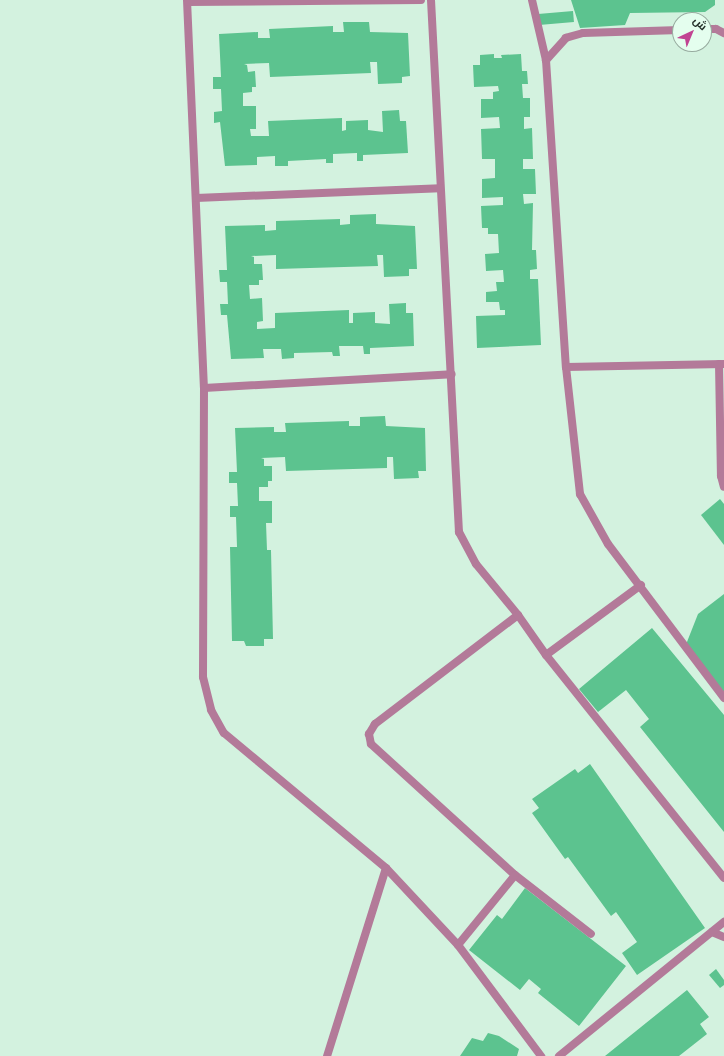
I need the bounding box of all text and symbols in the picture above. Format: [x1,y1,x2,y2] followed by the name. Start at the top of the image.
[672,12,712,52] north arrow
[690,14,710,33] text: ش

